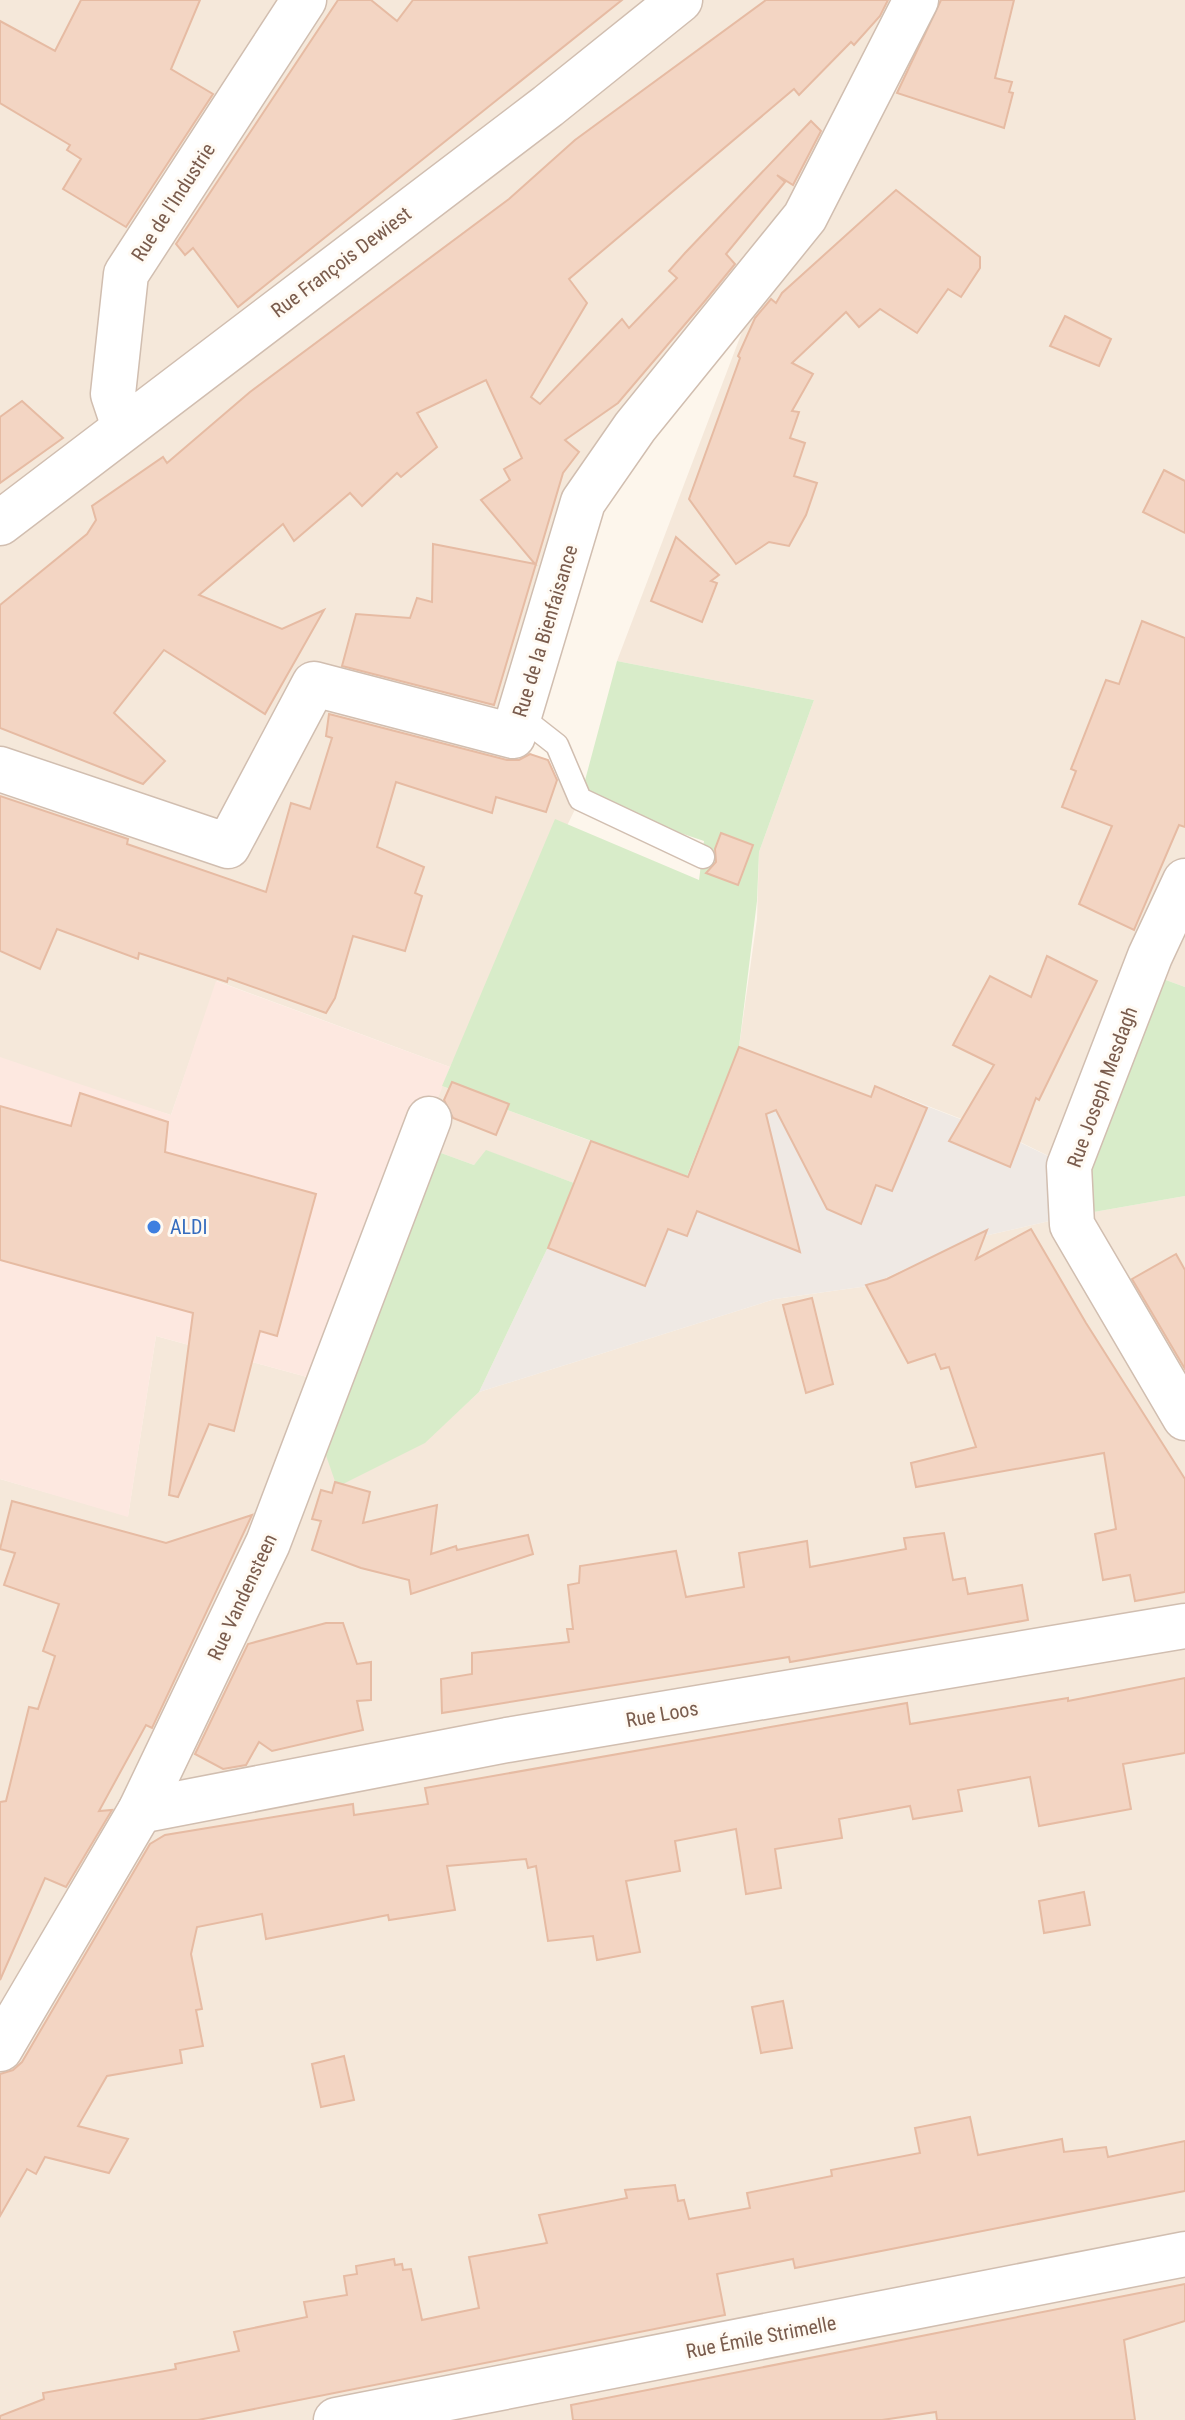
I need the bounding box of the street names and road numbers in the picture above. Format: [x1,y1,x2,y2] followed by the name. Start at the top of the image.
[126,139,220,265] street label: Rue de l'Industrie
[266,202,416,322] street label: Rue François Dewiest
[507,542,583,720] street label: Rue de la Bienfaisance
[1062,1003,1142,1171] street label: Rue Joseph Mesdagh
[202,1530,282,1664] street label: Rue Vandensteen
[624,1696,700,1732] street label: Rue Loos
[684,2311,838,2363] street label: Rue Émile Strimelle

